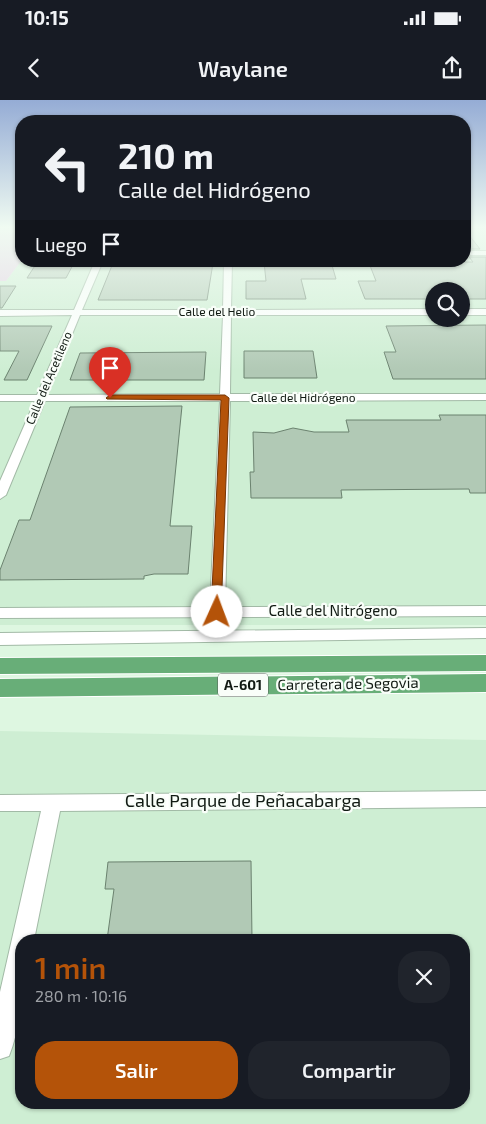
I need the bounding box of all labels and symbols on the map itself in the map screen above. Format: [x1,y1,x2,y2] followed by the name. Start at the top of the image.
[179,304,256,318] street label: Calle del Helio
[22,329,74,426] street label: Calle del Acetileno
[89,347,131,398] pin
[250,390,356,404] street label: Calle del Hidrógeno
[190,585,242,637] position arrow
[268,601,398,619] street label: Calle del Nitrógeno
[277,673,419,693] street label: Carretera de Segovia
[218,674,268,696] road number: A-601
[125,789,361,811] street label: Calle Parque de Peñacabarga

